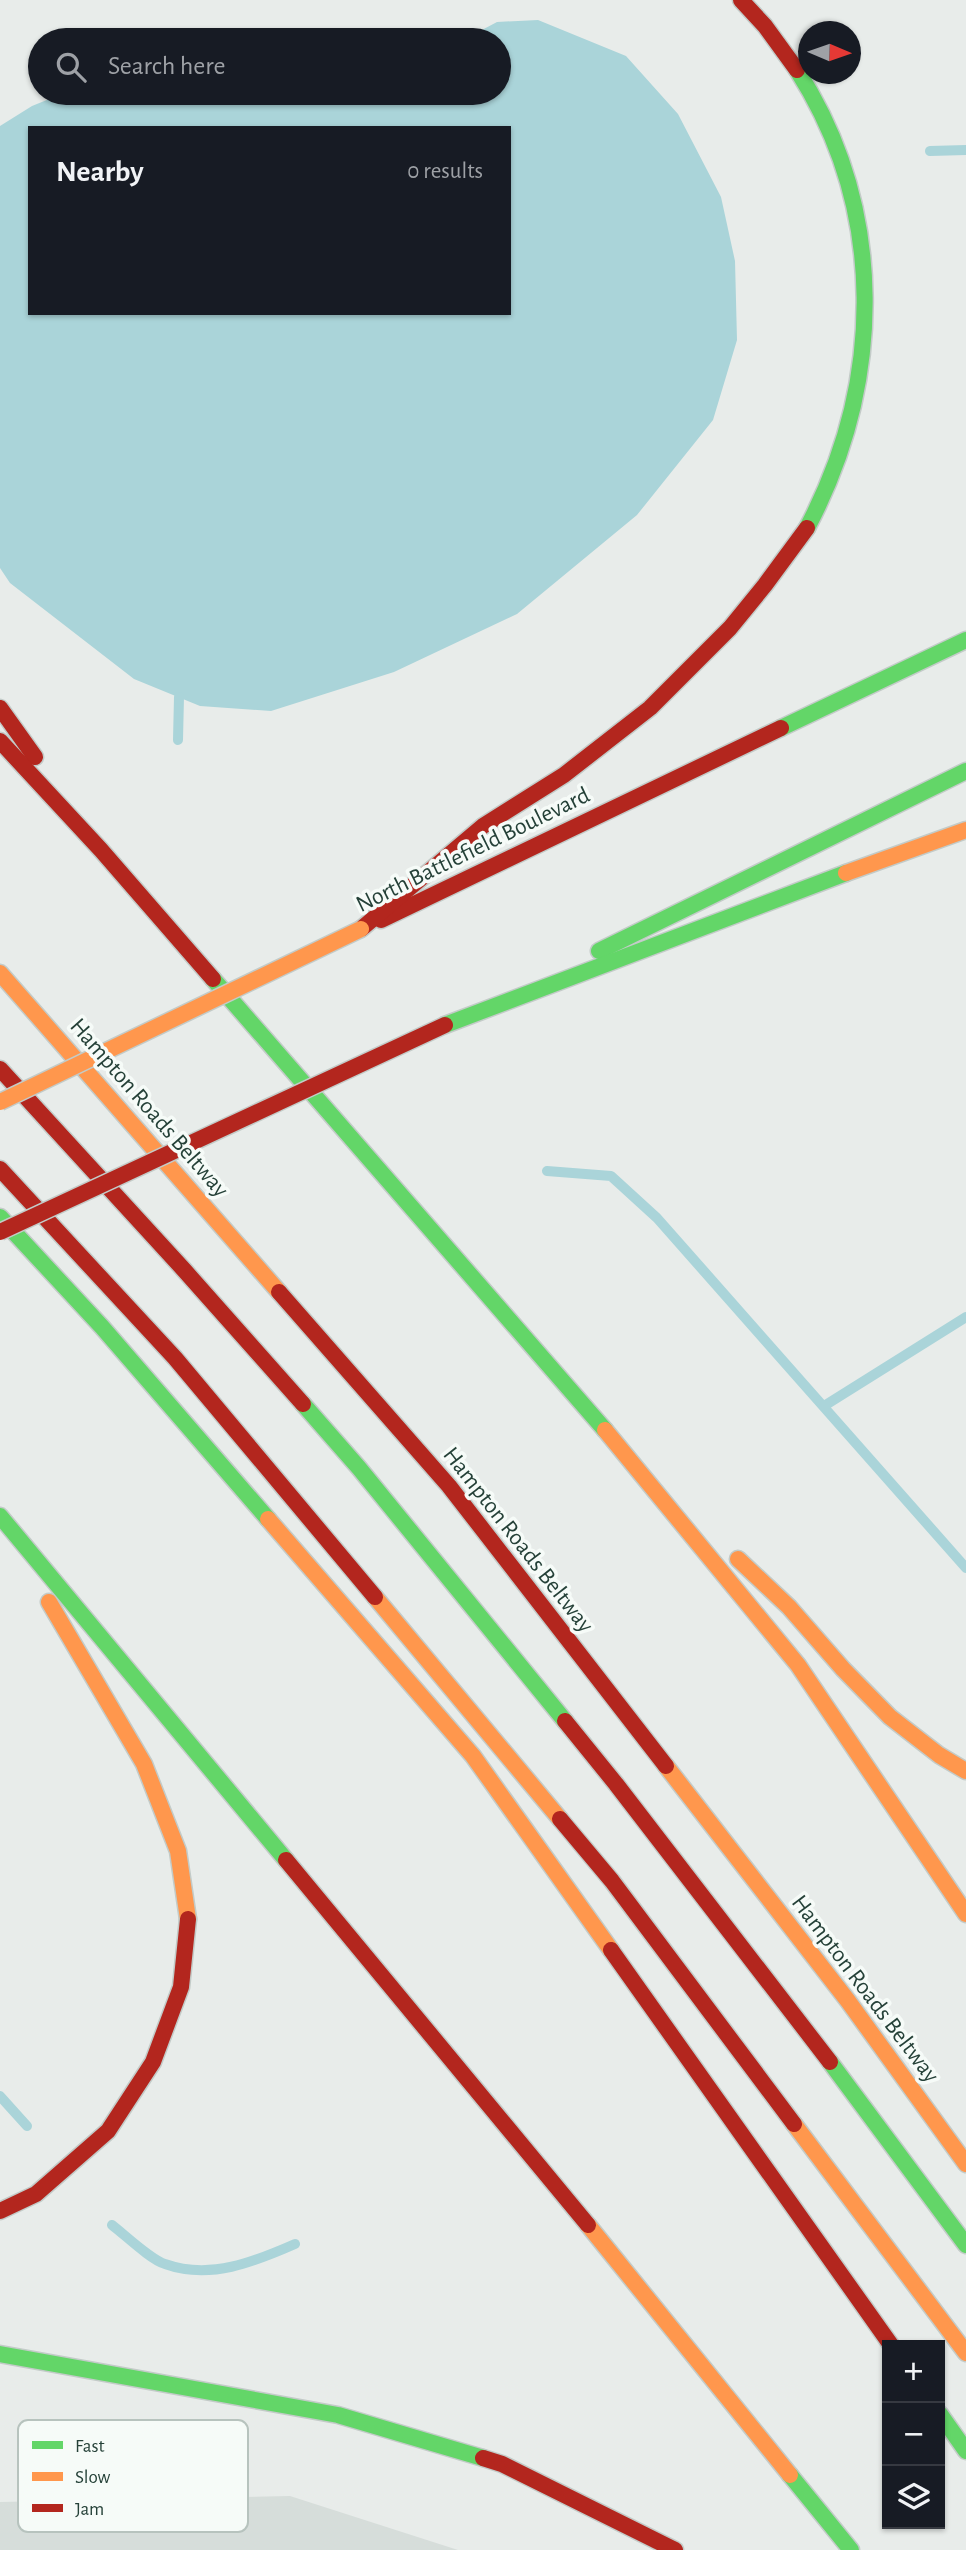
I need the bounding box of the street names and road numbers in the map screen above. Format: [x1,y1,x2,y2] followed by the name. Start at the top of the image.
[352,783,594,917] street label: North Battlefield Boulevard
[65,1014,233,1202] street label: Hampton Roads Beltway
[438,1443,598,1637] street label: Hampton Roads Beltway
[787,1891,943,2087] street label: Hampton Roads Beltway

